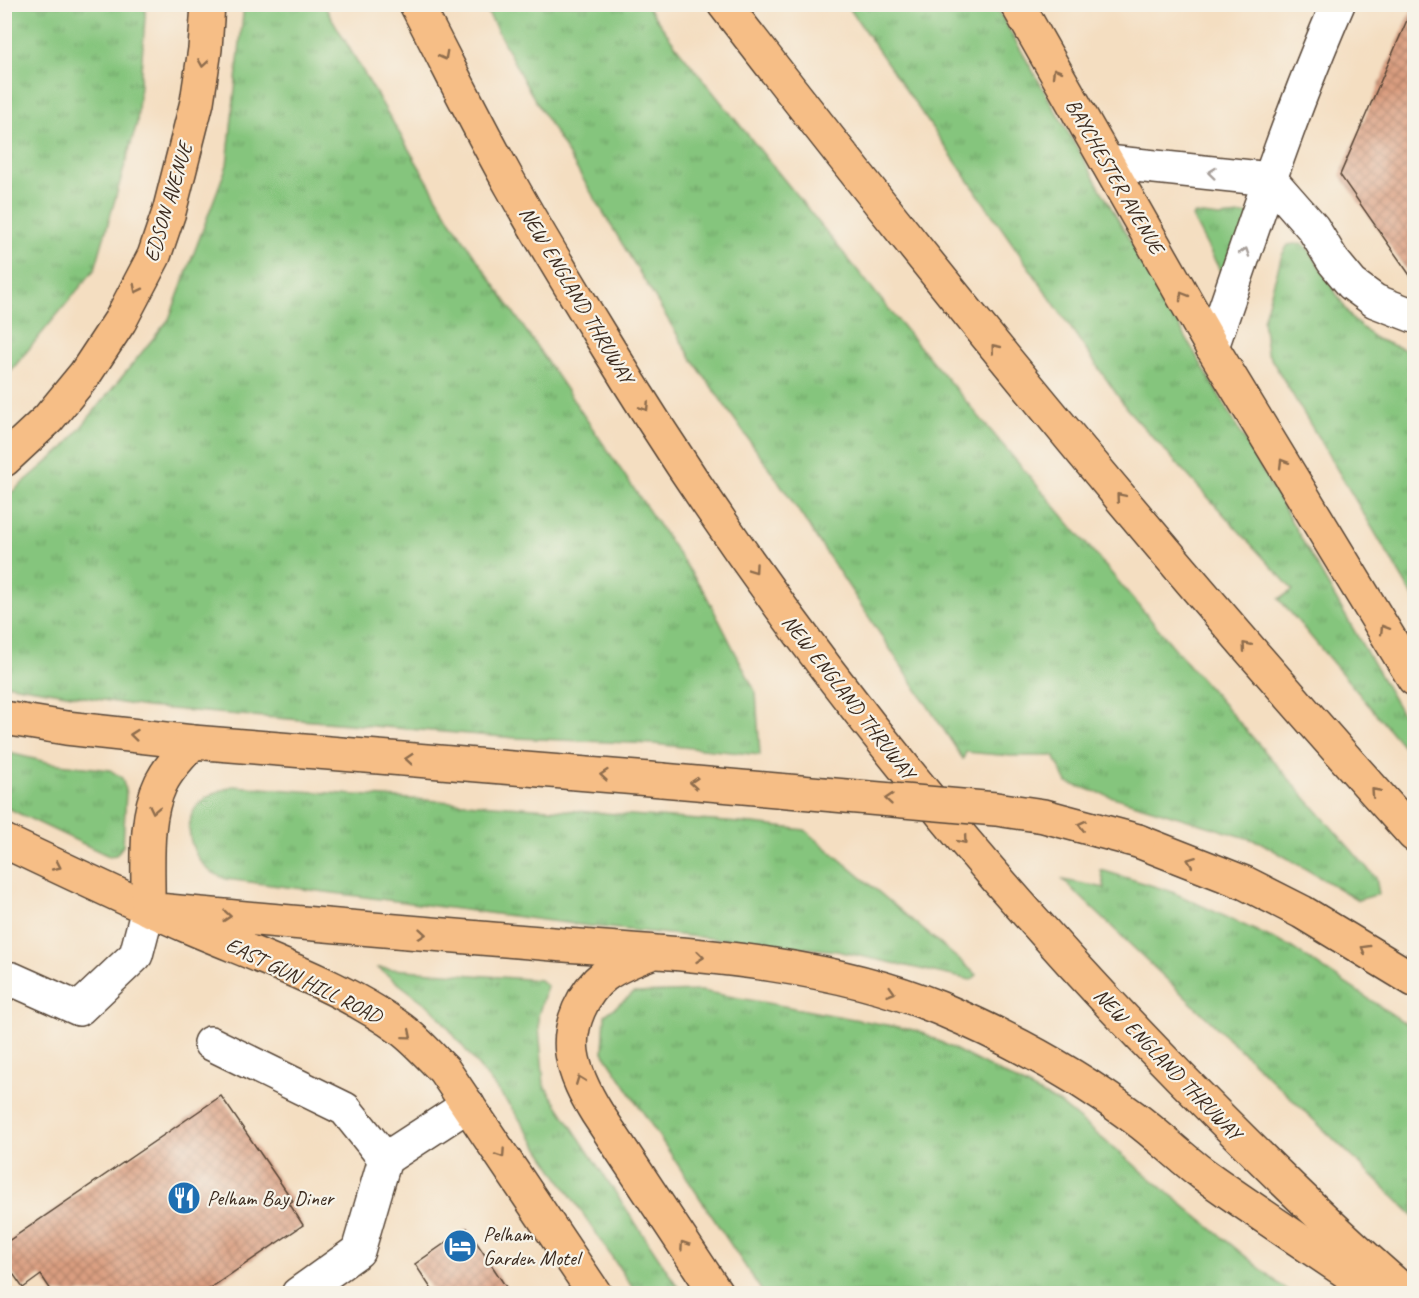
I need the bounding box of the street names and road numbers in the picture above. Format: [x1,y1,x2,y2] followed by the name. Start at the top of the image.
[1060,94,1171,261] street label: BAYCHESTER AVENUE
[138,137,199,265] street label: EDSON AVENUE
[514,202,642,391] street label: NEW ENGLAND THRUWAY
[777,609,923,787] street label: NEW ENGLAND THRUWAY
[222,931,388,1030] street label: EAST GUN HILL ROAD
[1089,982,1250,1148] street label: NEW ENGLAND THRUWAY

